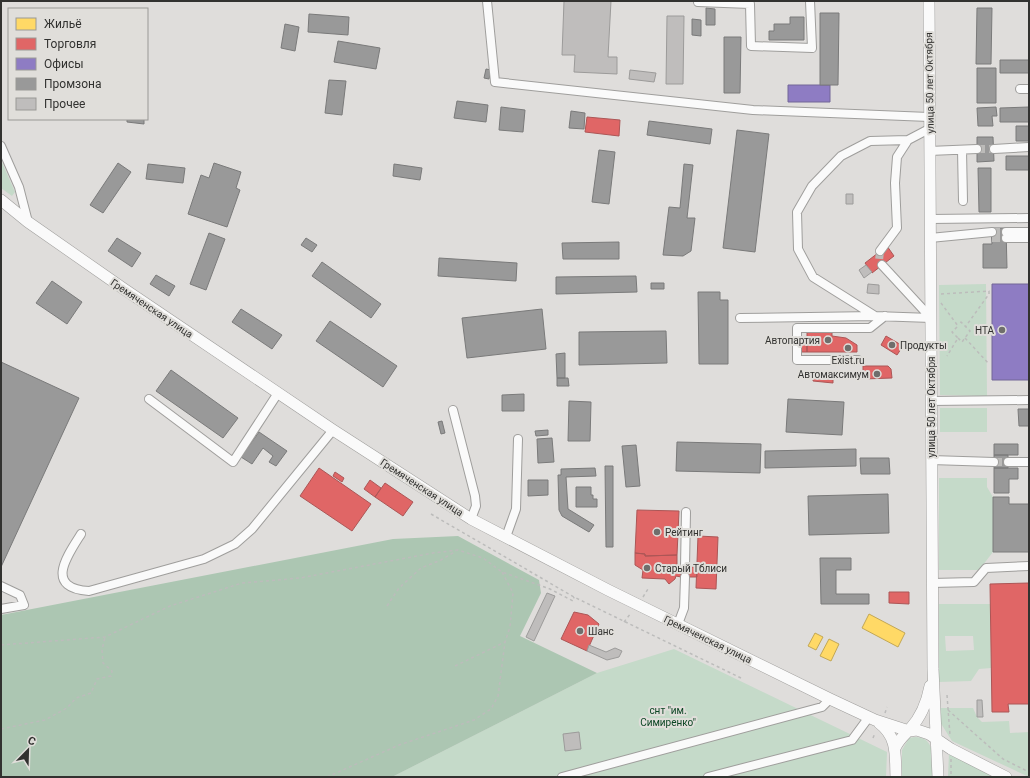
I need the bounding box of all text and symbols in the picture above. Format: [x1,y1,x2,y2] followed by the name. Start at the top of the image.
[8,8,148,120] legend
[44,17,82,31] text: Жильё
[923,32,936,134] street label: улица 50 лет Октября
[44,37,96,51] text: Торговля
[44,57,84,71] text: Офисы
[44,77,101,91] text: Промзона
[44,97,85,111] text: Прочее
[109,277,195,340] street label: Гремяченская улица
[975,325,994,336] place label: НТА
[997,325,1007,335] marker: НТА
[765,335,820,346] place label: Автопартия
[823,335,833,345] marker: Автопартия
[887,340,897,350] marker: Продукты
[900,340,947,351] place label: Продукты
[843,343,853,353] marker: Exist.ru
[831,355,865,366] place label: Exist.ru
[926,356,937,458] street label: улица 50 лет Октября
[798,369,869,380] place label: Автомаксимум
[872,369,882,379] marker: Автомаксимум
[378,457,465,518] street label: Гремяченская улица
[652,527,662,537] marker: Рейтинг
[665,527,704,538] place label: Рейтинг
[642,563,652,573] marker: Старый Тблиси
[655,563,727,574] place label: Старый Тблиси
[662,613,754,666] street label: Гремяченская улица
[575,626,585,636] marker: Шанс
[588,626,614,637] place label: Шанс
[640,705,696,728] park label: снт "им. Симиренко"
[8,730,48,770] north arrow
[26,734,38,749] text: С

